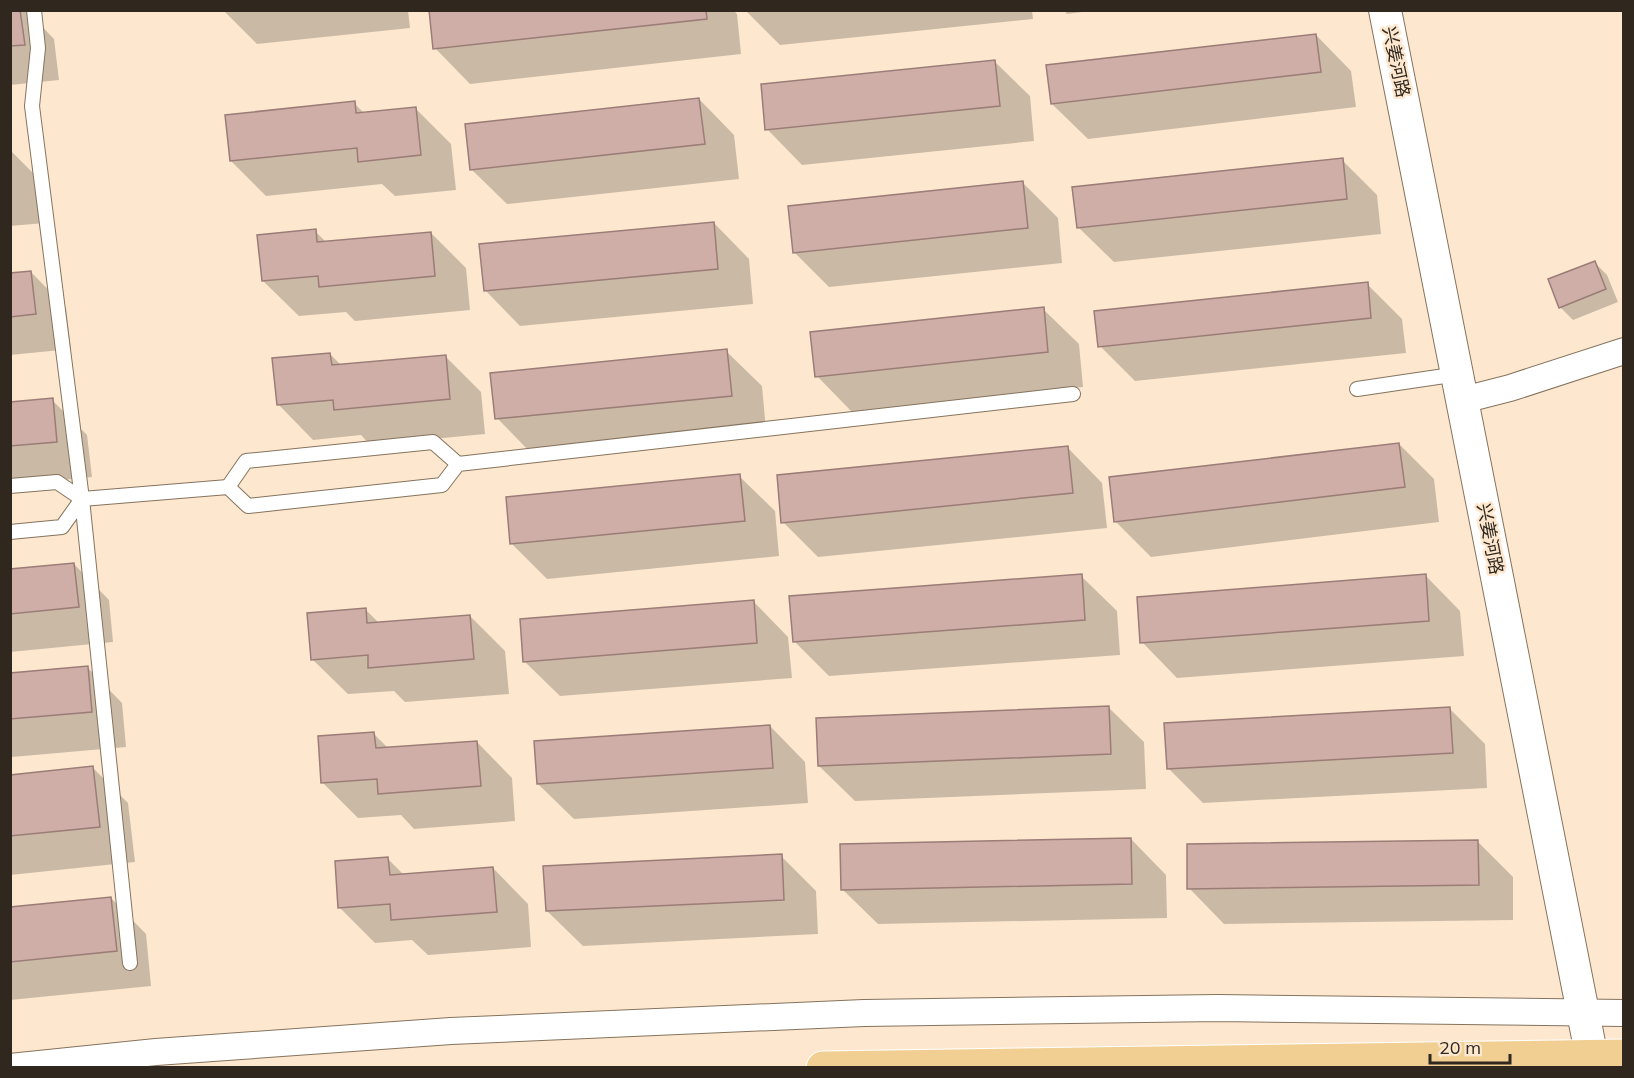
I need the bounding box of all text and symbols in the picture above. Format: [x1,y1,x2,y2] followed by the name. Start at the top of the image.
[1378,24,1415,100] street label: 兴姜河路
[1472,501,1509,576] street label: 兴姜河路
[1430,1027,1510,1065] scale bar
[1439,1036,1481,1059] text: 20 m

